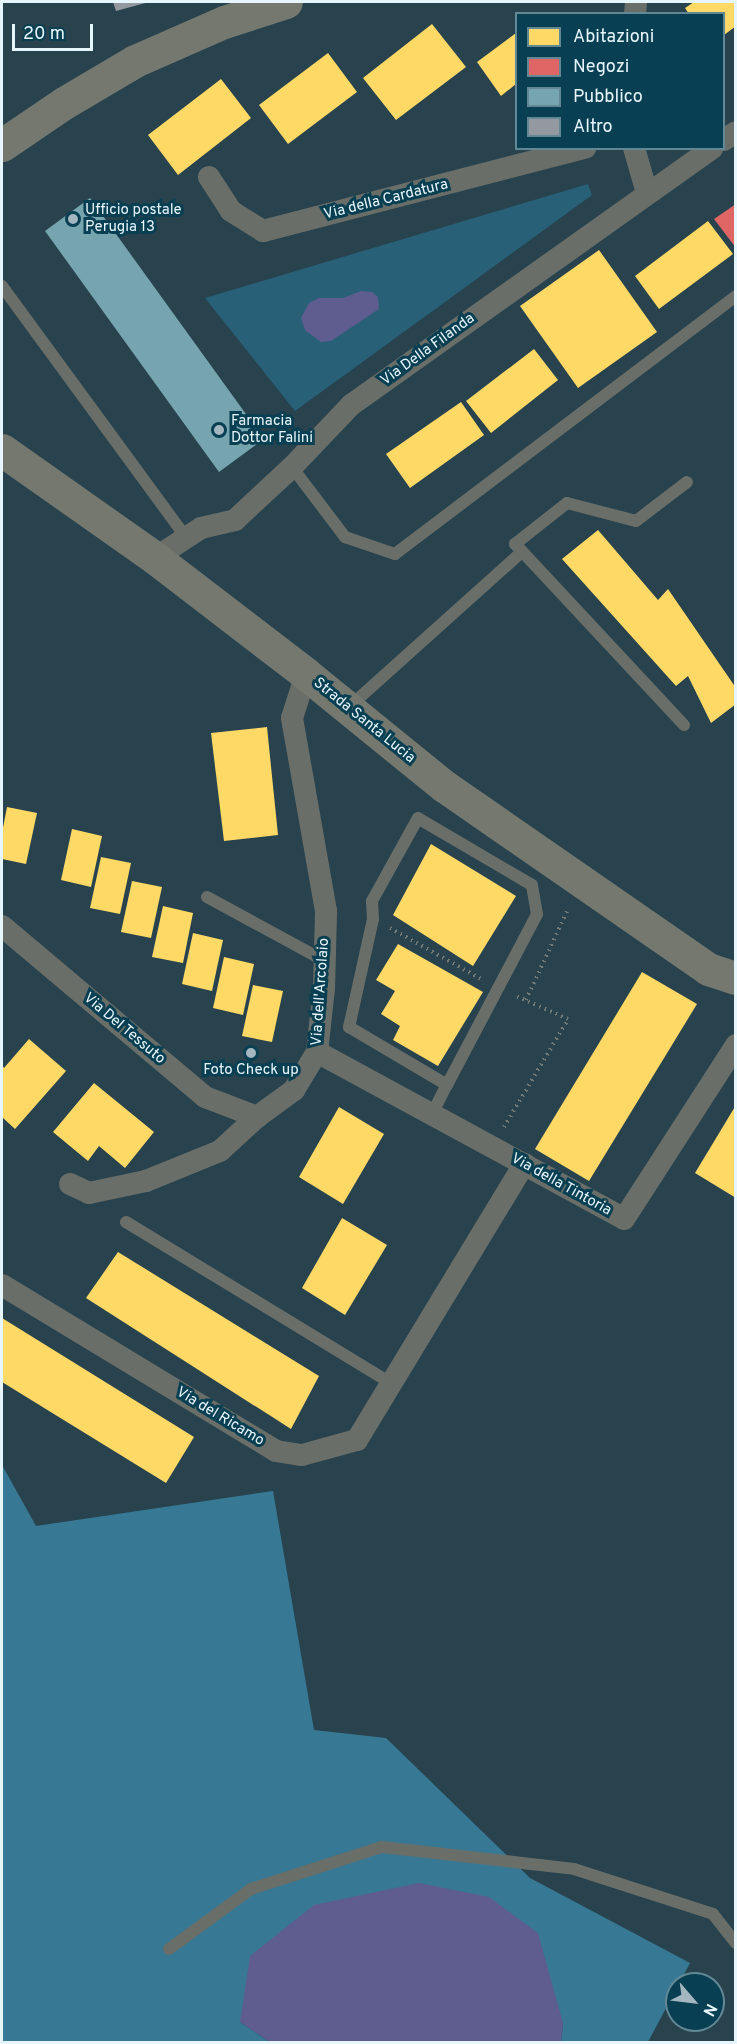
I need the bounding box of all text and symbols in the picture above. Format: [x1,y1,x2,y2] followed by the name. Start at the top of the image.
[15,12,96,50] scale bar
[515,12,725,150] legend
[23,23,65,46] text: 20 m
[573,26,654,49] text: Abitazioni
[573,56,629,79] text: Negozi
[573,86,643,109] text: Pubblico
[573,116,613,139] text: Altro
[322,176,450,224] street label: Via della Cardatura
[85,201,182,236] place label: Ufficio postale Perugia 13
[66,212,80,226] marker: Ufficio postale Perugia 13
[378,310,478,390] street label: Via Della Filanda
[231,412,313,447] place label: Farmacia Dottor Falini
[212,423,226,437] marker: Farmacia Dottor Falini
[310,674,418,768] street label: Strada Santa Lucia
[308,937,334,1047] street label: Via dell'Arcolaio
[79,989,169,1069] street label: Via Del Tessuto
[244,1046,258,1060] marker: Foto Check up
[203,1062,299,1080] place label: Foto Check up
[507,1150,615,1220] street label: Via della Tintoria
[173,1384,267,1450] street label: Via del Ricamo
[665,1972,725,2032] north arrow
[698,2000,721,2019] text: N

